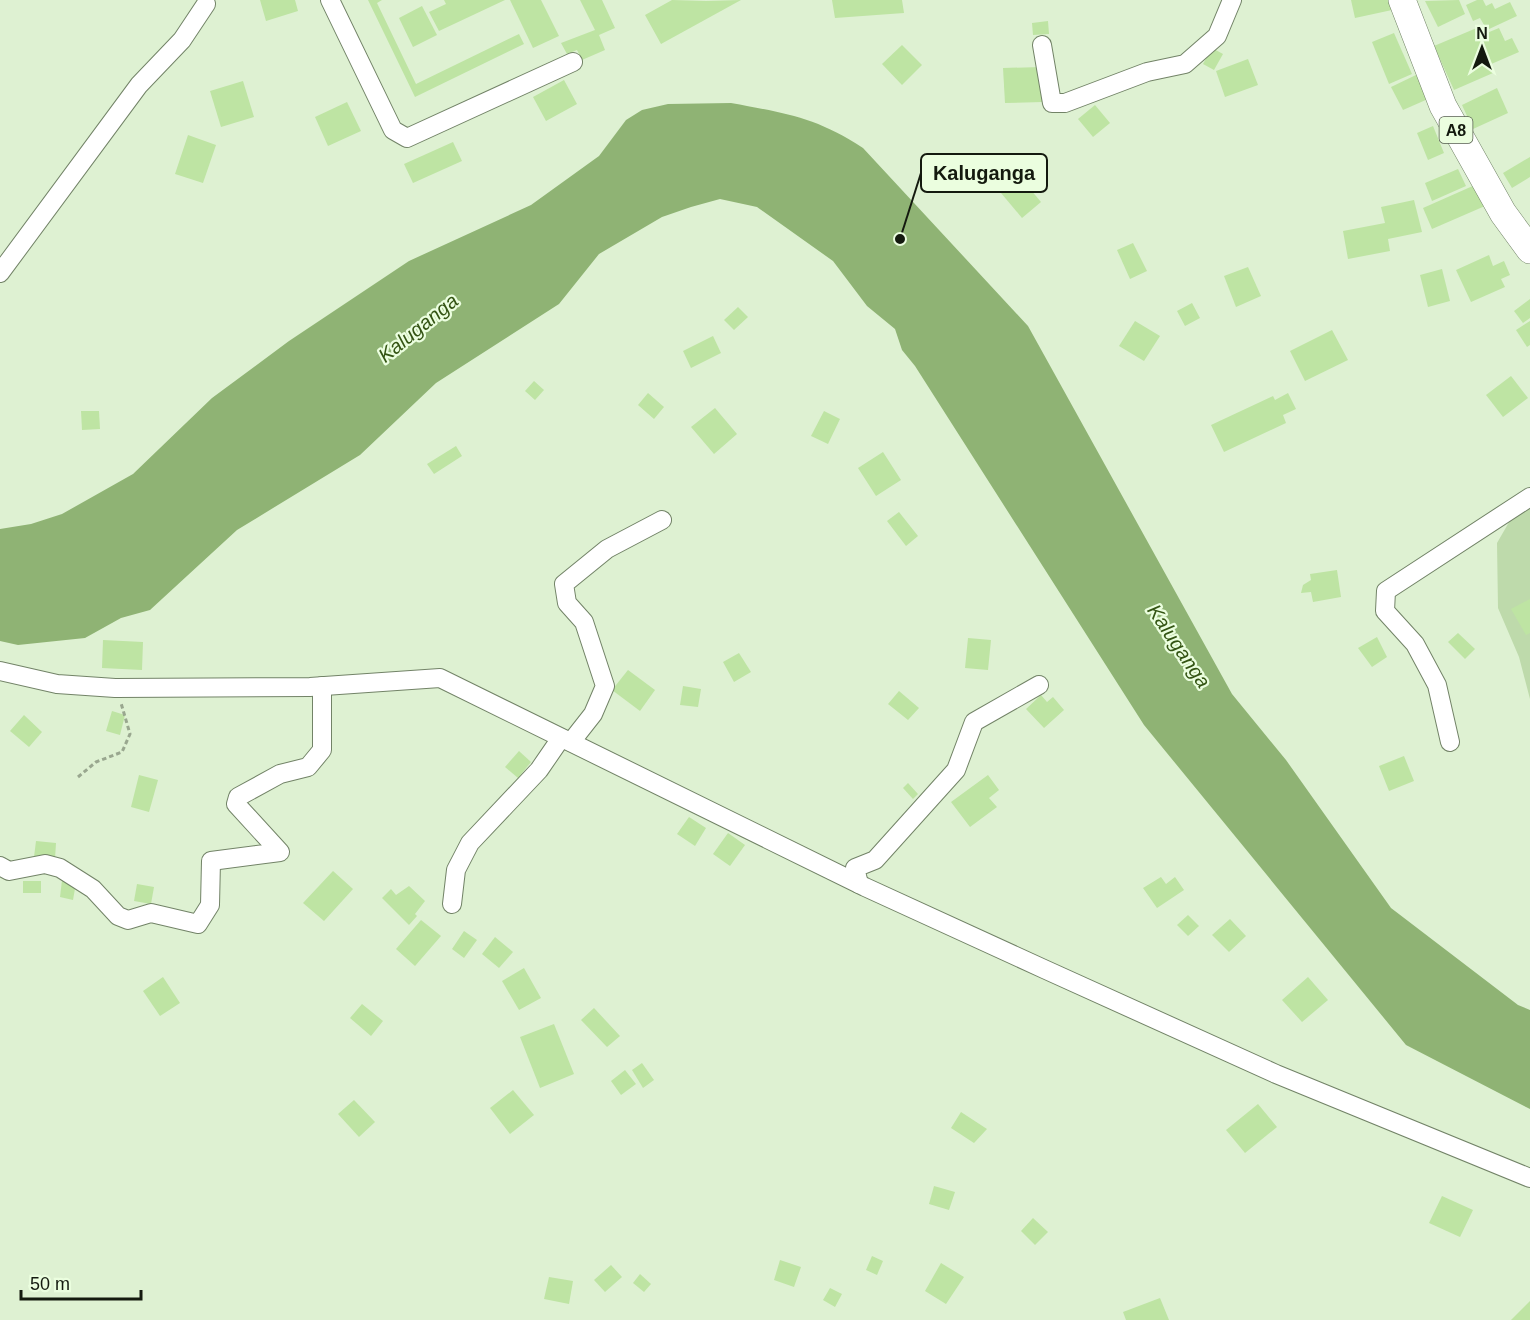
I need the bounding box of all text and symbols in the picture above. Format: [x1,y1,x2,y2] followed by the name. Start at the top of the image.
[1452,18,1512,78] north arrow
[1476,25,1488,42] text: N
[1440,117,1472,143] road number: A8
[921,154,1047,192] callout: Kaluganga
[933,162,1036,184] text: Kaluganga
[374,289,462,367] water label: Kaluganga
[1143,600,1215,692] water label: Kaluganga
[21,1263,141,1301] scale bar
[30,1274,70,1294] text: 50 m

